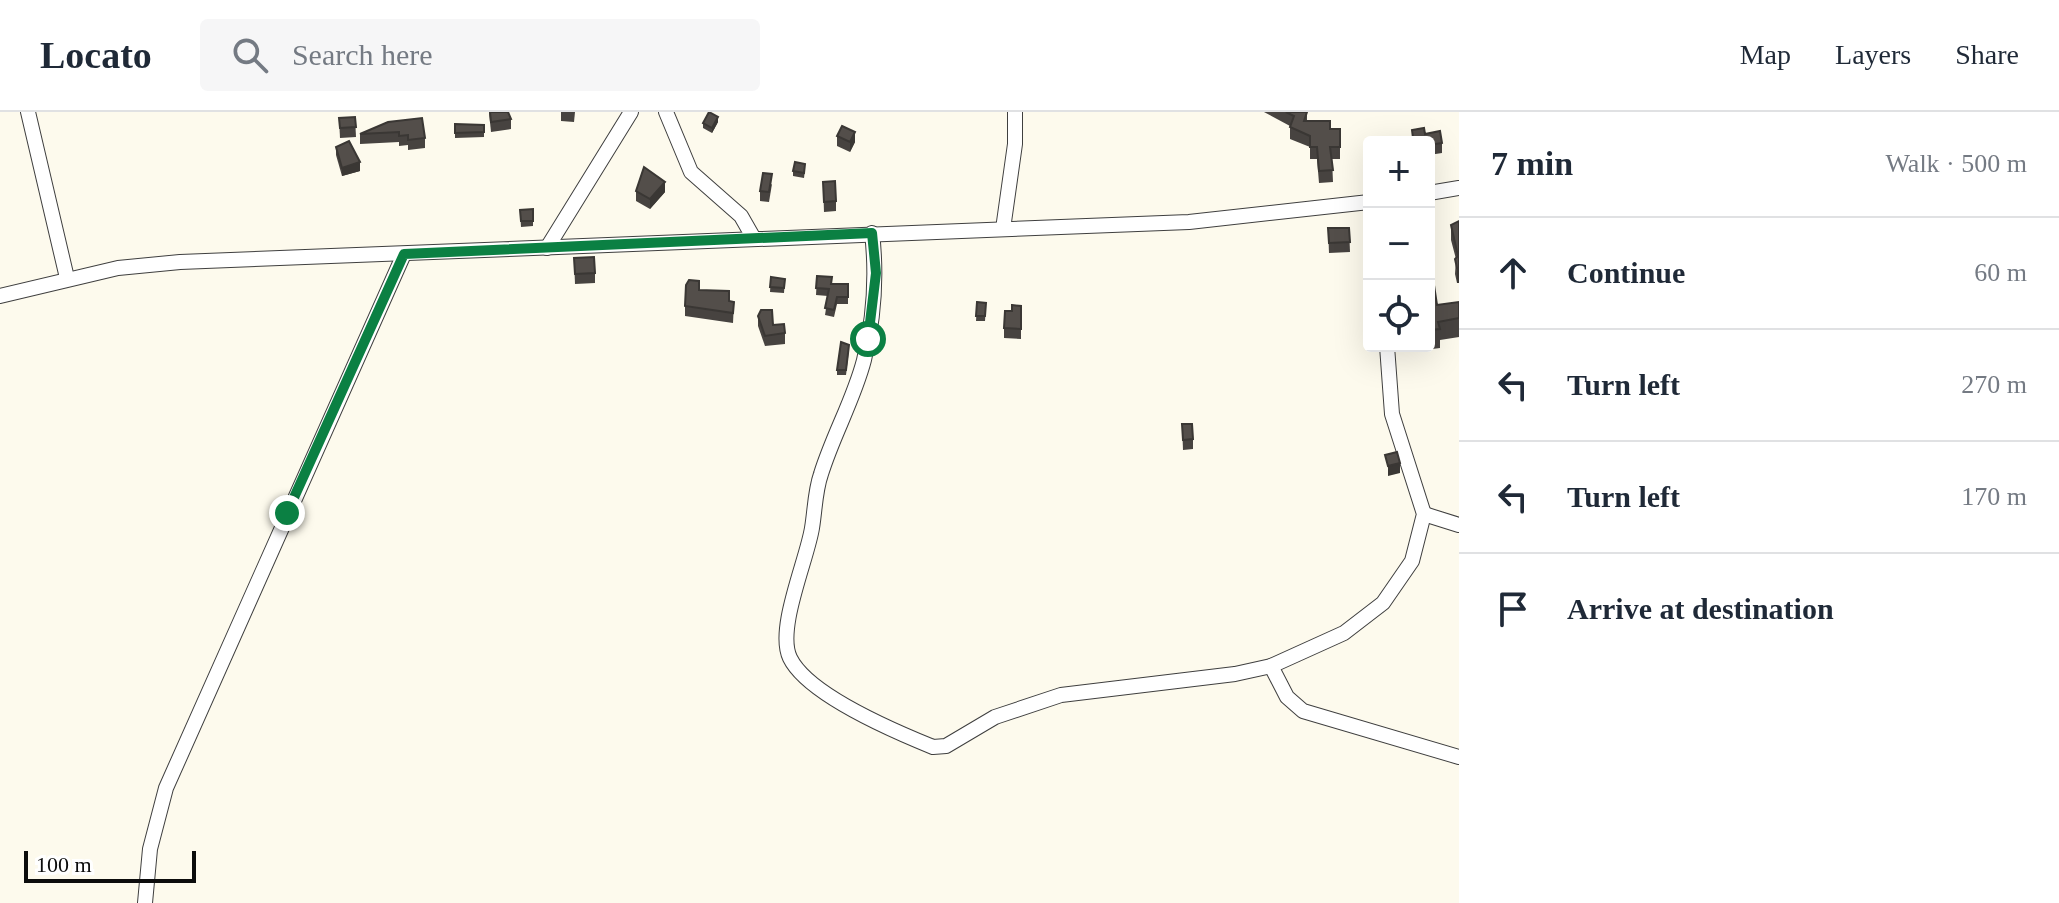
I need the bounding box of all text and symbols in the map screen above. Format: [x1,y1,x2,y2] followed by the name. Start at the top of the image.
[200,19,760,91] search box
[228,33,272,77] icon: search
[40,34,152,76] text: Locato
[292,38,433,71] text: Search here
[1740,39,1791,70] text: Map
[1835,39,1911,70] text: Layers
[1955,39,2019,70] text: Share
[1363,136,1435,352] map controls
[1363,136,1435,208] button: +
[1491,145,1573,182] text: 7 min
[1885,149,2027,178] text: Walk · 500 m
[1363,208,1435,280] button: −
[1491,251,1535,295] icon: ahead
[1567,256,1685,289] text: Continue
[1974,258,2027,287] text: 60 m
[1363,280,1435,352] button: locate
[850,321,886,357] route start
[1491,363,1535,407] icon: left
[1567,368,1680,401] text: Turn left
[1961,370,2027,399] text: 270 m
[1491,475,1535,519] icon: left
[1567,480,1680,513] text: Turn left
[1961,482,2027,511] text: 170 m
[269,495,305,531] route end
[1491,587,1535,631] icon: arrive
[1567,592,1834,625] text: Arrive at destination
[24,847,196,883] scale bar
[36,852,92,877] text: 100 m

